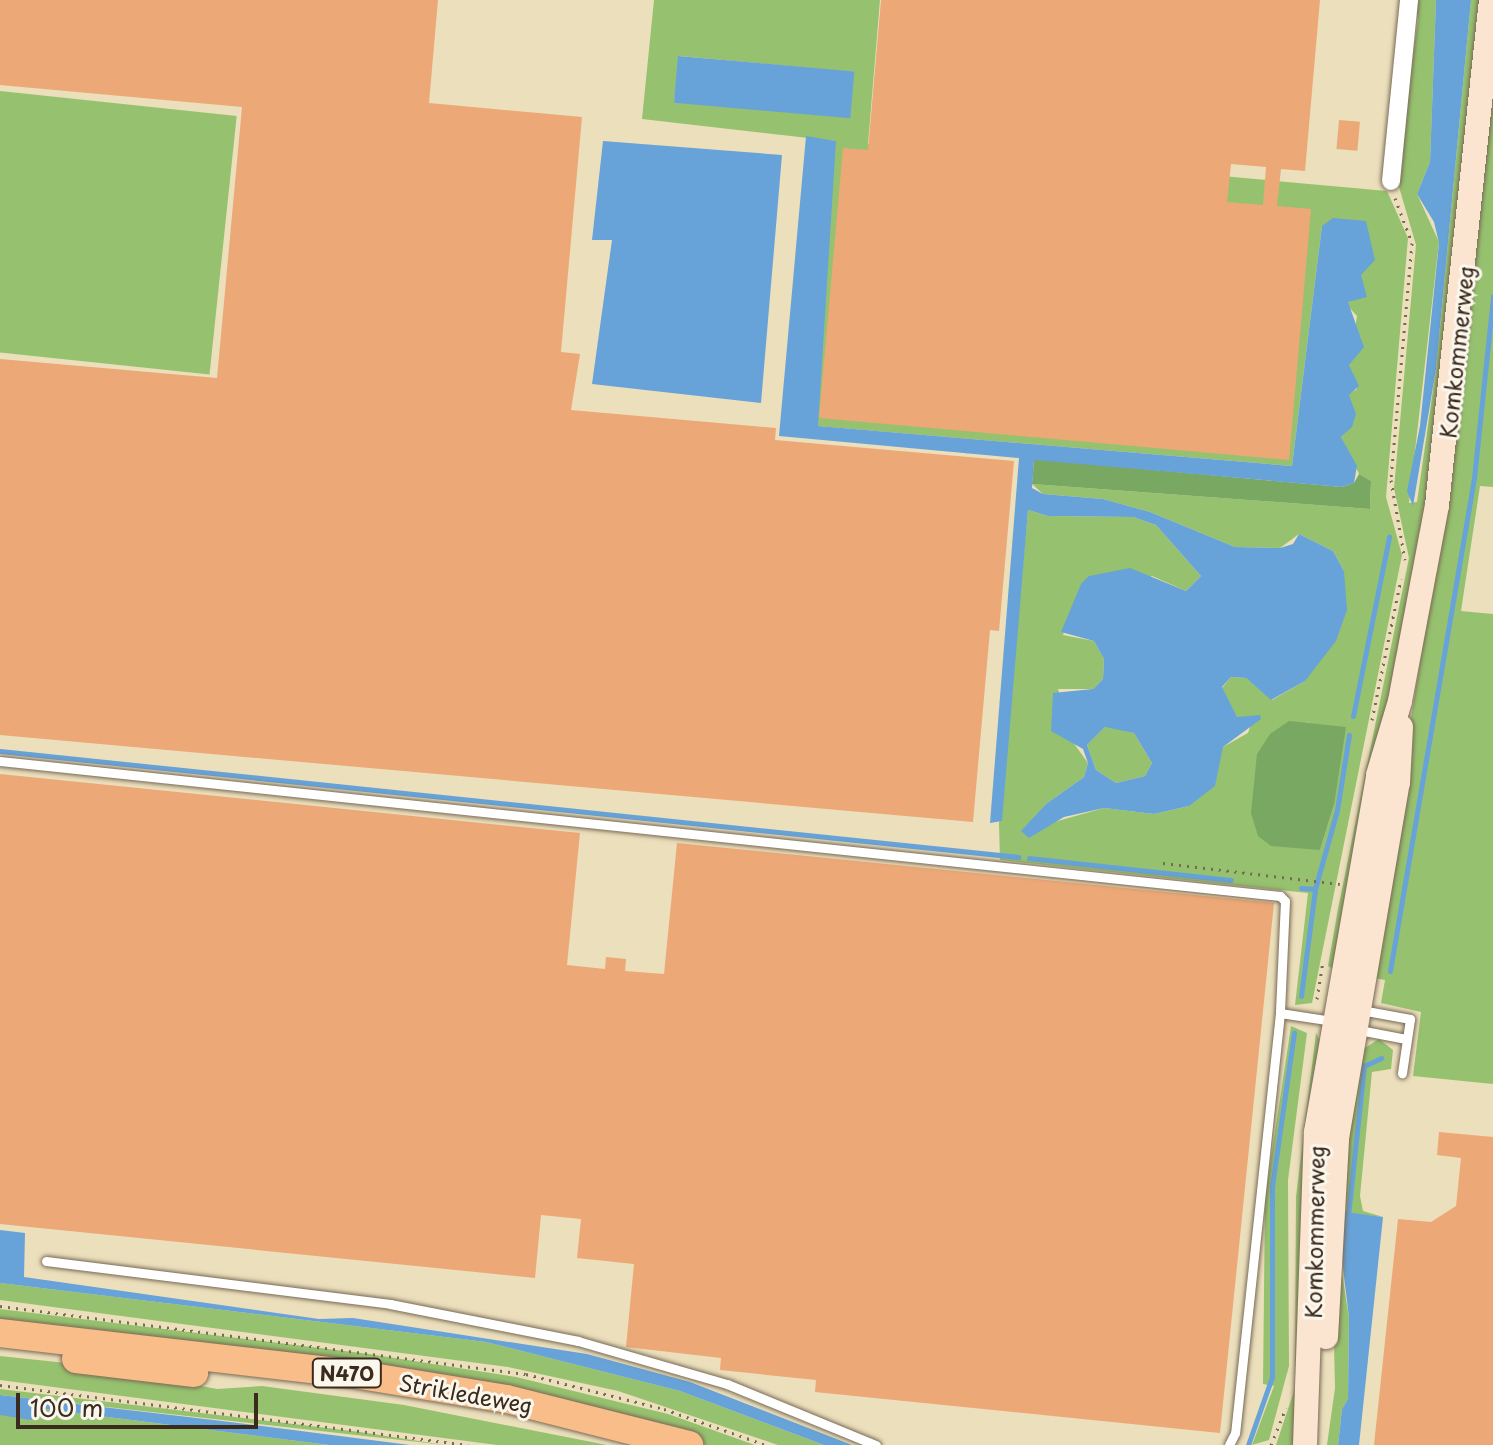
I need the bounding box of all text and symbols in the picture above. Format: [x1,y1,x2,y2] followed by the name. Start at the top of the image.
[1434,264,1478,440] street label: Komkommerweg
[1299,1145,1329,1319] street label: Komkommerweg
[311,1357,383,1389] road number: N470
[397,1368,535,1418] street label: Strikledeweg
[20,1377,262,1427] scale bar
[30,1389,103,1425] text: 100 m

